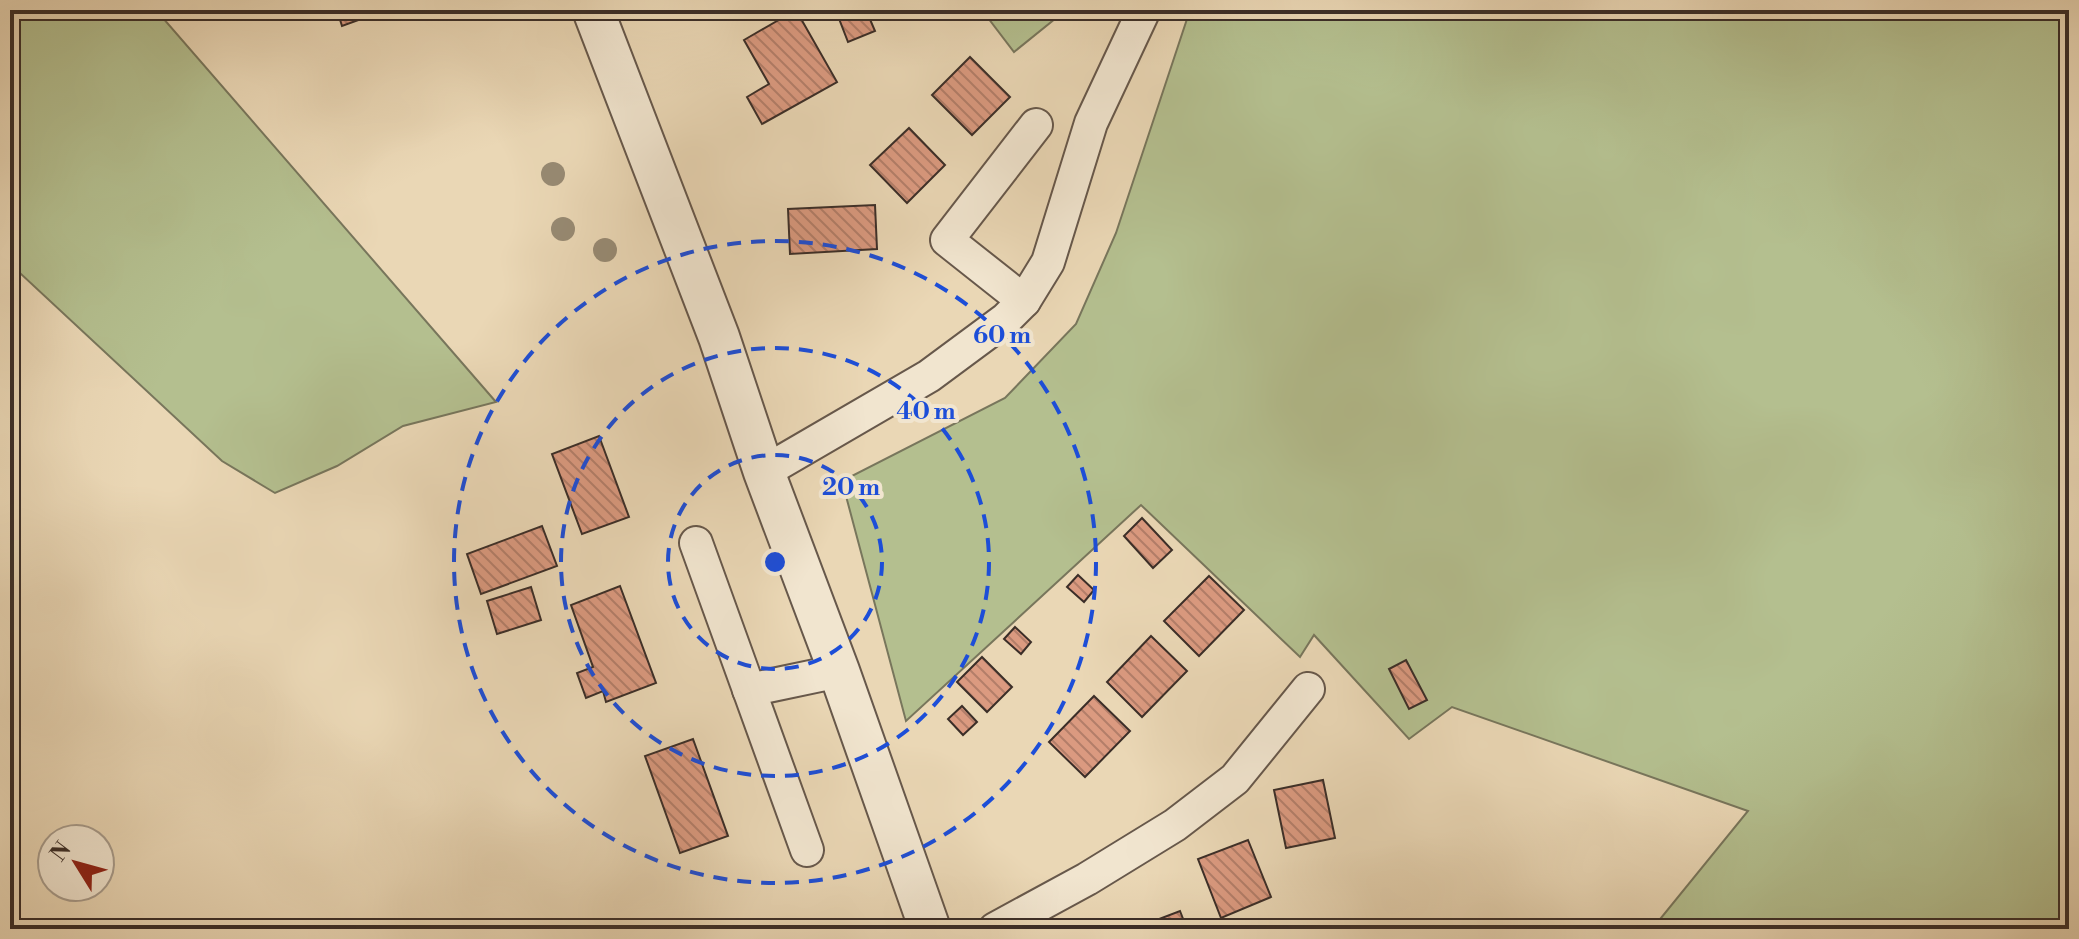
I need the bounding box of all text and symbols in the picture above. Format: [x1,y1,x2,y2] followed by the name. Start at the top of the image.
[973,321,1031,351] text: 60 m
[896,397,956,427] text: 40 m
[822,473,880,503] text: 20 m
[761,548,789,576] centre of rings
[36,823,116,903] north arrow
[45,836,78,867] text: N

